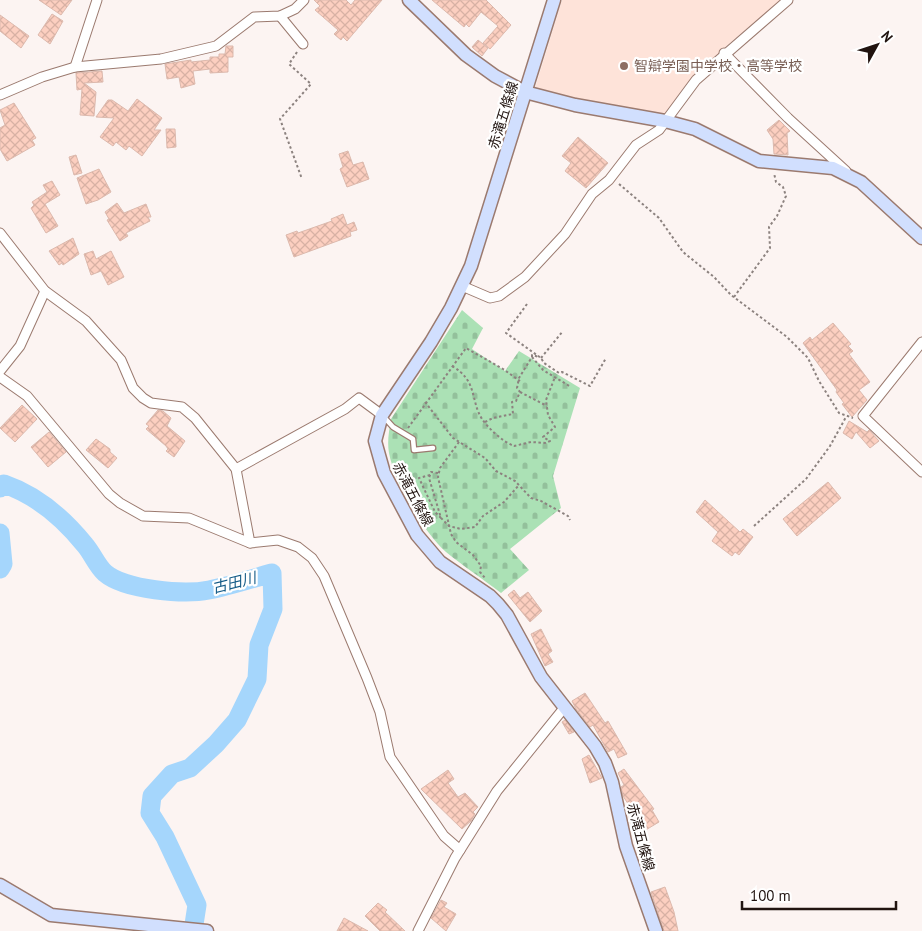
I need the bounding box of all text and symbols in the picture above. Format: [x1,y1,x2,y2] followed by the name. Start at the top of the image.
[852,20,902,70] north arrow
[877,27,897,46] text: N
[634,57,802,75] place label: 智辯学園中学校・高等学校
[618,60,630,72] marker: 智辯学園中学校・高等学校
[484,79,522,151] street label: 赤滝五條線
[389,459,437,529] street label: 赤滝五條線
[210,567,260,597] water label: 古田川
[623,801,659,873] street label: 赤滝五條線
[742,878,896,910] scale bar
[750,886,791,905] text: 100 m

